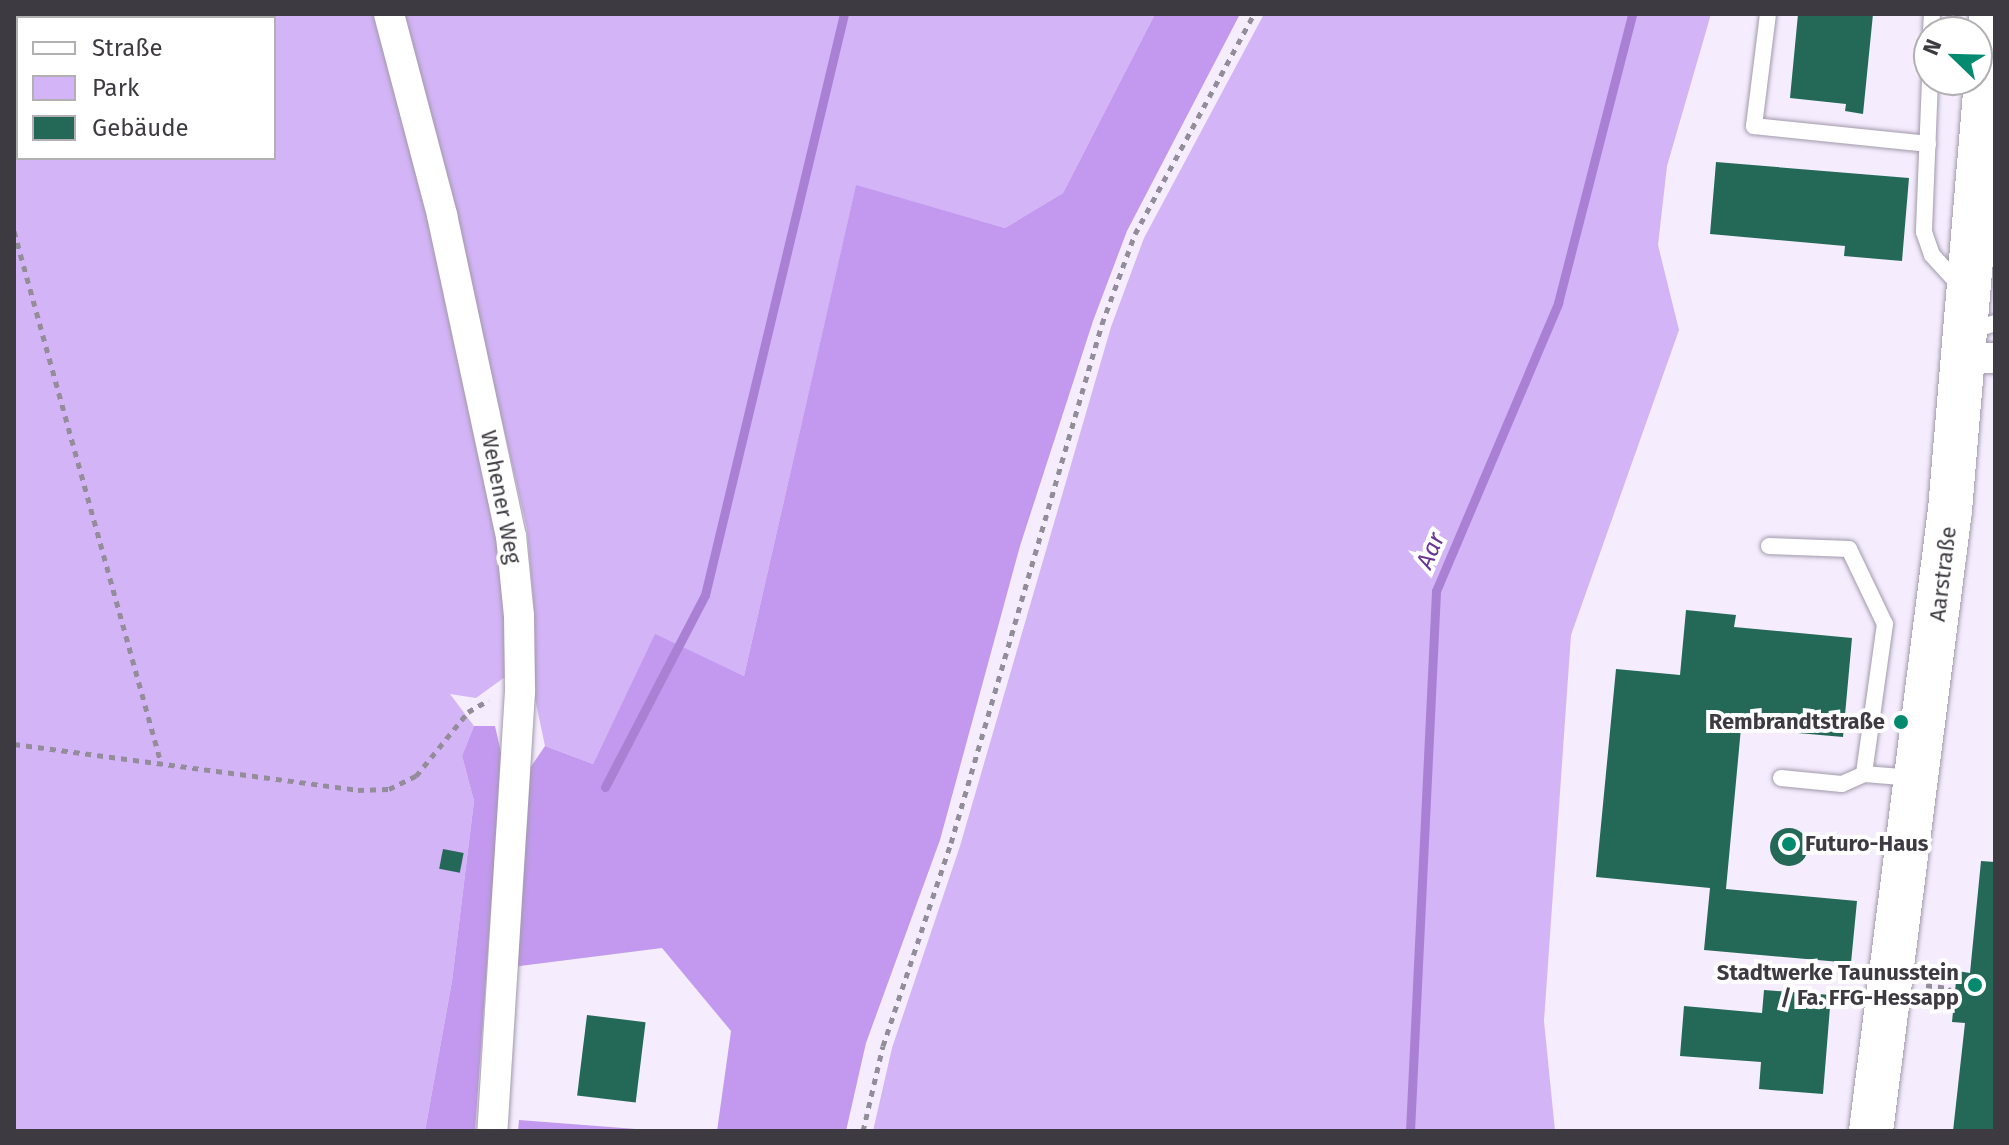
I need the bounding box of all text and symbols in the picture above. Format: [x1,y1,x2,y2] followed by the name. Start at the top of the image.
[16,16,276,160] legend
[1913,16,1993,96] north arrow
[92,34,163,62] text: Straße
[1917,35,1948,59] text: N
[92,74,139,102] text: Park
[92,114,189,142] text: Gebäude
[475,428,527,566] street label: Wehener Weg
[1924,525,1962,623] street label: Aarstraße
[1411,529,1451,573] water label: Aar
[1709,709,1885,735] place label: Rembrandtstraße
[1892,713,1910,731] marker: Rembrandtstraße
[1805,831,1928,857] place label: Futuro-Haus
[1780,835,1798,853] marker: Futuro-Haus
[1717,959,1959,1010] place label: Stadtwerke Taunusstein / Fa. FFG-Hessapp
[1966,976,1984,994] marker: Stadtwerke Taunusstein / Fa. FFG-Hessapp

